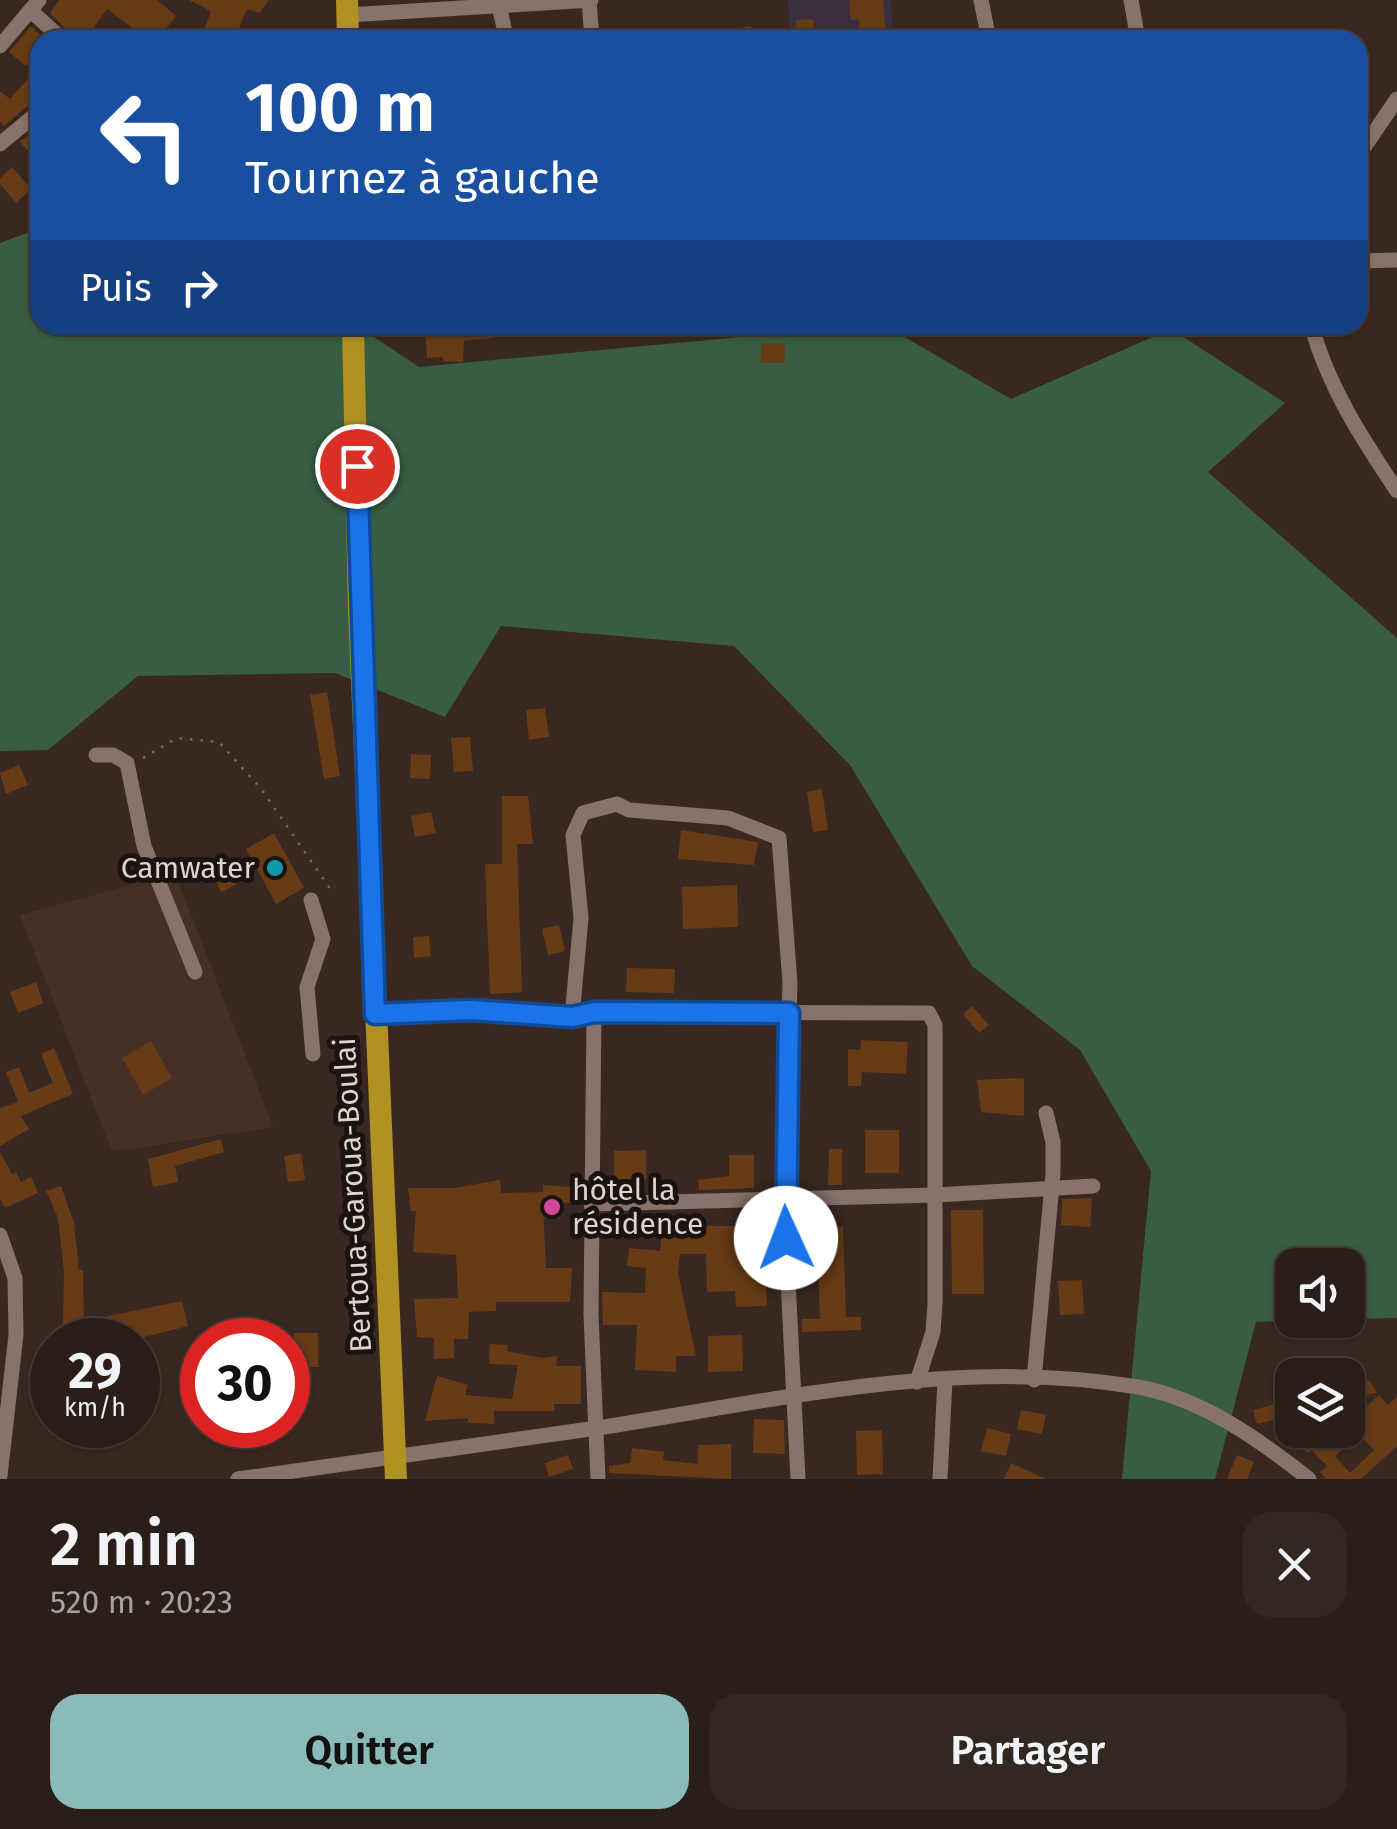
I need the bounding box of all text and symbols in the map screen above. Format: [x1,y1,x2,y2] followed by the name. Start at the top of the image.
[245,66,435,150] text: 100 m
[80,70,210,200] icon: left
[245,151,600,205] text: Tournez à gauche
[172,260,227,315] icon: right
[80,265,152,311] text: Puis
[315,424,400,509] pin
[330,439,385,494] icon: arrive
[121,850,255,886] place label: Camwater
[264,857,286,879] marker: Camwater
[327,1037,379,1353] street label: Bertoua-Garoua-Boulai
[572,1172,703,1242] place label: hôtel la résidence
[734,1186,838,1290] position arrow
[541,1196,563,1218] marker: hôtel la résidence
[1275,1248,1365,1448] map controls
[1275,1248,1365,1338] button: sound
[180,1318,310,1448] speed limit sign: 30
[68,1341,122,1401] text: 29
[1275,1358,1365,1448] button: layers
[64,1393,126,1423] text: km/h
[50,1509,198,1581] text: 2 min
[1242,1512,1347,1617] button: close
[50,1583,233,1621] text: 520 m · 20:23
[50,1694,689,1809] button: Quitter
[709,1694,1347,1809] button: Partager

